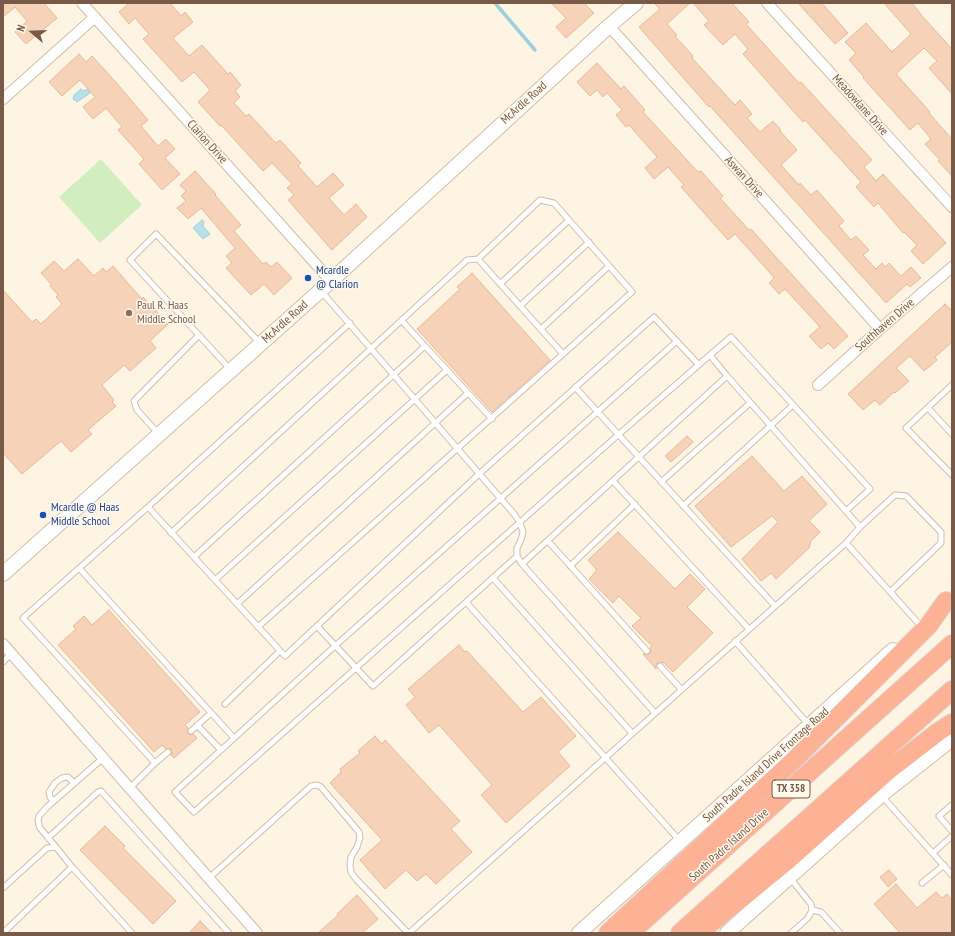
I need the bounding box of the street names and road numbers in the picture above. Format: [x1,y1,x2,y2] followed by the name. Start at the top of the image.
[829,72,891,138] street label: Meadowlane Drive
[498,79,550,127] street label: McArdle Road
[184,117,230,167] street label: Clarion Drive
[722,153,766,201] street label: Aswan Drive
[853,295,917,355] street label: Southhaven Drive
[259,298,311,346] street label: McArdle Road
[700,705,832,825] street label: South Padre Island Drive Frontage Road
[772,780,810,798] road number: TX 358
[686,806,772,884] street label: South Padre Island Drive

